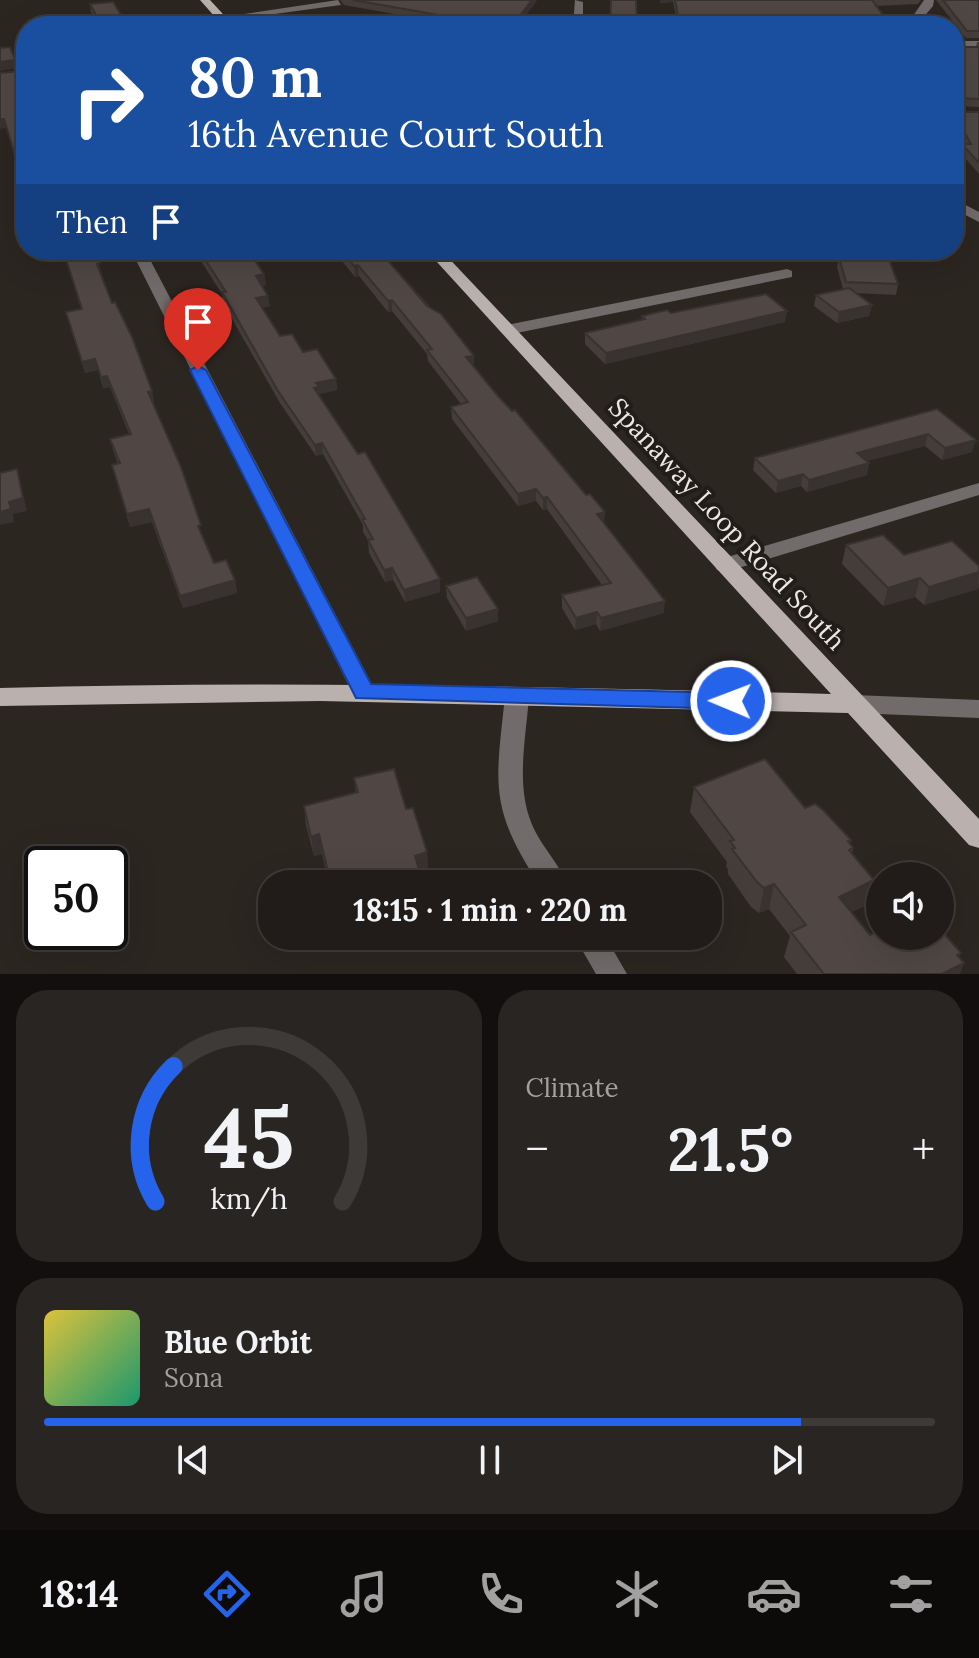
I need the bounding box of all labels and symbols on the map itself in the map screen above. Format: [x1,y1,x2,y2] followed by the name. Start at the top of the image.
[164,288,232,370] pin
[602,391,853,657] street label: Spanaway Loop Road South
[689,659,773,743] position arrow
[24,846,128,950] speed limit sign: 50

